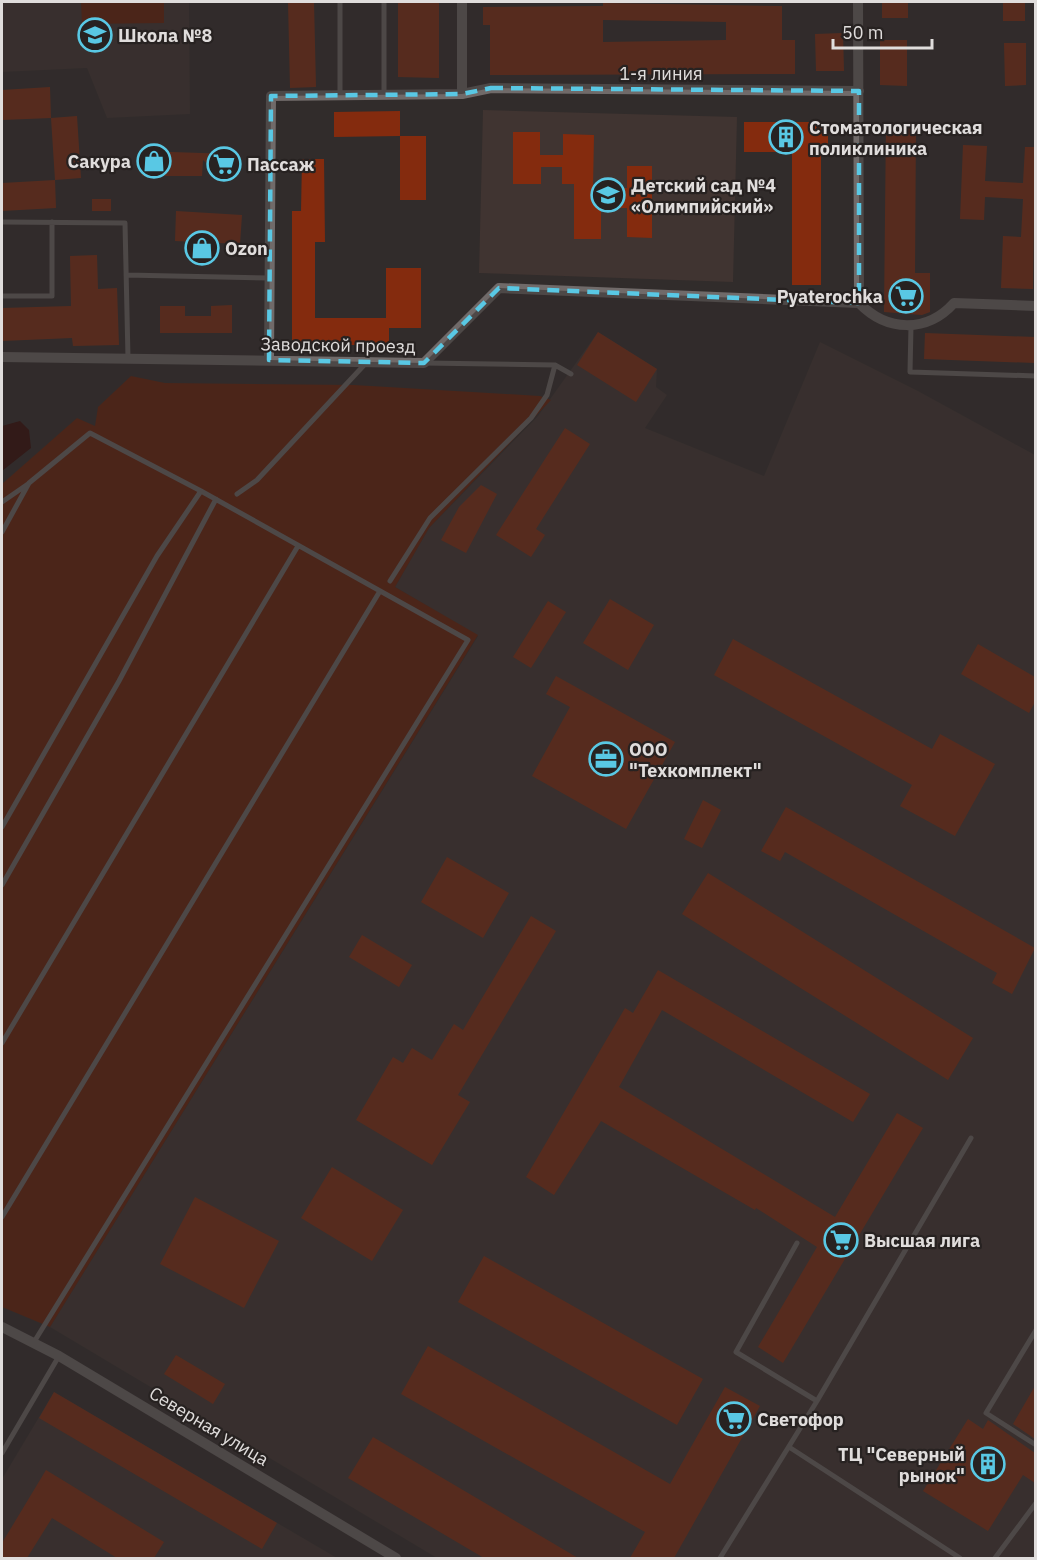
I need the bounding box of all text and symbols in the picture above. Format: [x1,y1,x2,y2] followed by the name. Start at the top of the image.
[833,12,932,50] scale bar
[77,17,113,53] school or university icon: Школа №8
[842,21,884,44] text: 50 m
[118,24,213,47] place label: Школа №8
[619,62,703,85] street label: 1-я линия
[809,116,983,160] place label: Стоматологическая поликлиника
[768,119,804,155] building icon: Стоматологическая поликлиника
[136,143,172,179] shop icon: Сакура
[206,146,242,182] supermarket icon: Пассаж
[68,150,131,173] place label: Сакура
[247,153,314,176] place label: Пассаж
[631,174,776,218] place label: Детский сад №4 «Олимпийский»
[590,177,626,213] school or university icon: Детский сад №4 «Олимпийский»
[184,230,220,266] shop icon: Ozon
[225,237,268,260] place label: Ozon
[888,278,924,314] supermarket icon: Pyaterochka
[777,285,883,308] place label: Pyaterochka
[260,332,416,358] street label: Заводской проезд
[629,738,762,782] place label: ООО "Техкомплект"
[588,741,624,777] office icon: ООО "Техкомплект"
[823,1222,859,1258] supermarket icon: Высшая лига
[864,1229,980,1252] place label: Высшая лига
[145,1381,273,1471] street label: Северная улица
[716,1401,752,1437] supermarket icon: Светофор
[757,1408,844,1431] place label: Светофор
[838,1443,965,1487] place label: ТЦ "Северный рынок"
[970,1446,1006,1482] building icon: ТЦ "Северный рынок"

